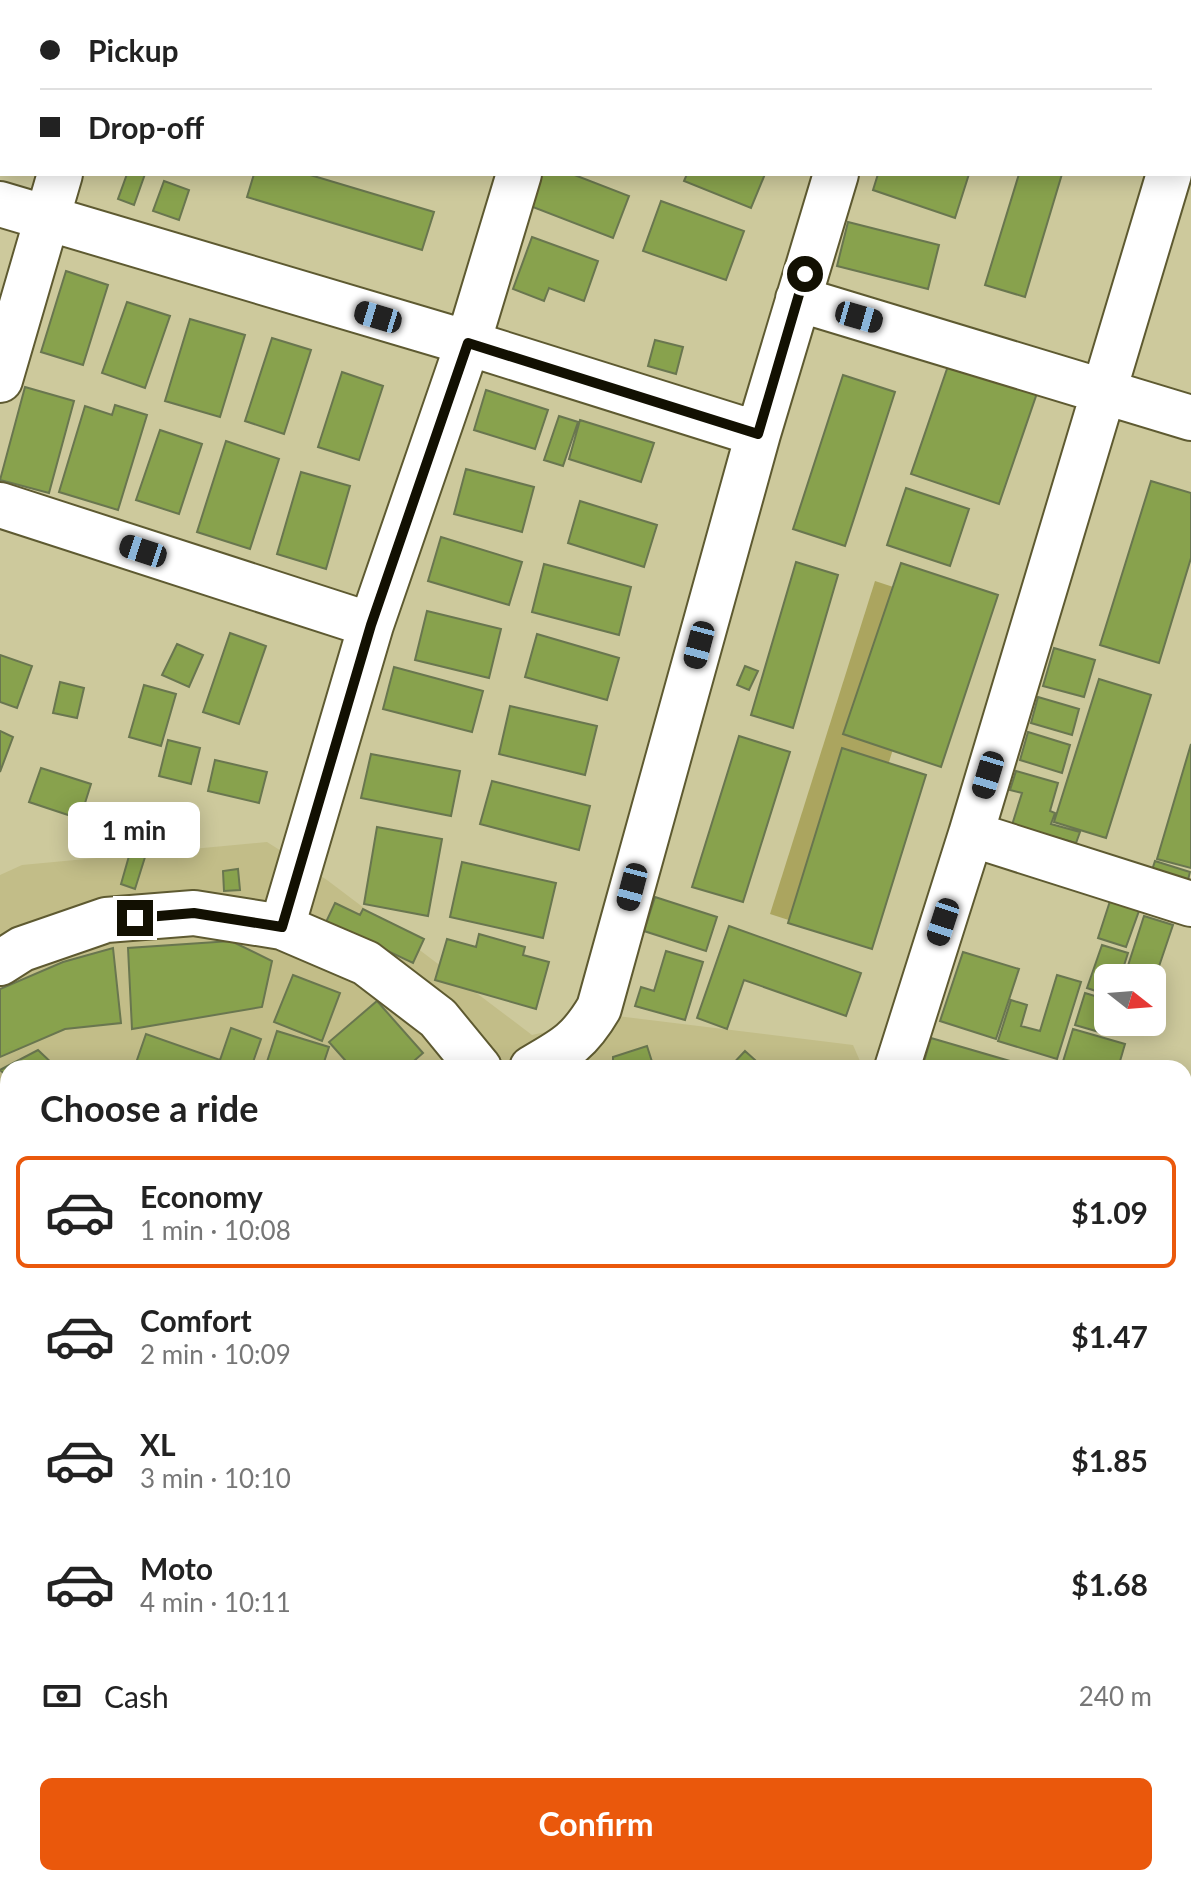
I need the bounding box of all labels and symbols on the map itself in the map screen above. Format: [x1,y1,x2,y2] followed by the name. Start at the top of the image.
[787,256,823,292] route start
[352,299,404,335] car
[833,299,885,335] car
[116,532,170,570] car
[681,619,717,671] car
[970,749,1006,801] car
[69,802,201,858] callout: 1 min
[614,861,650,913] car
[924,895,962,949] car
[117,900,153,936] route end
[1094,964,1166,1036] north arrow

